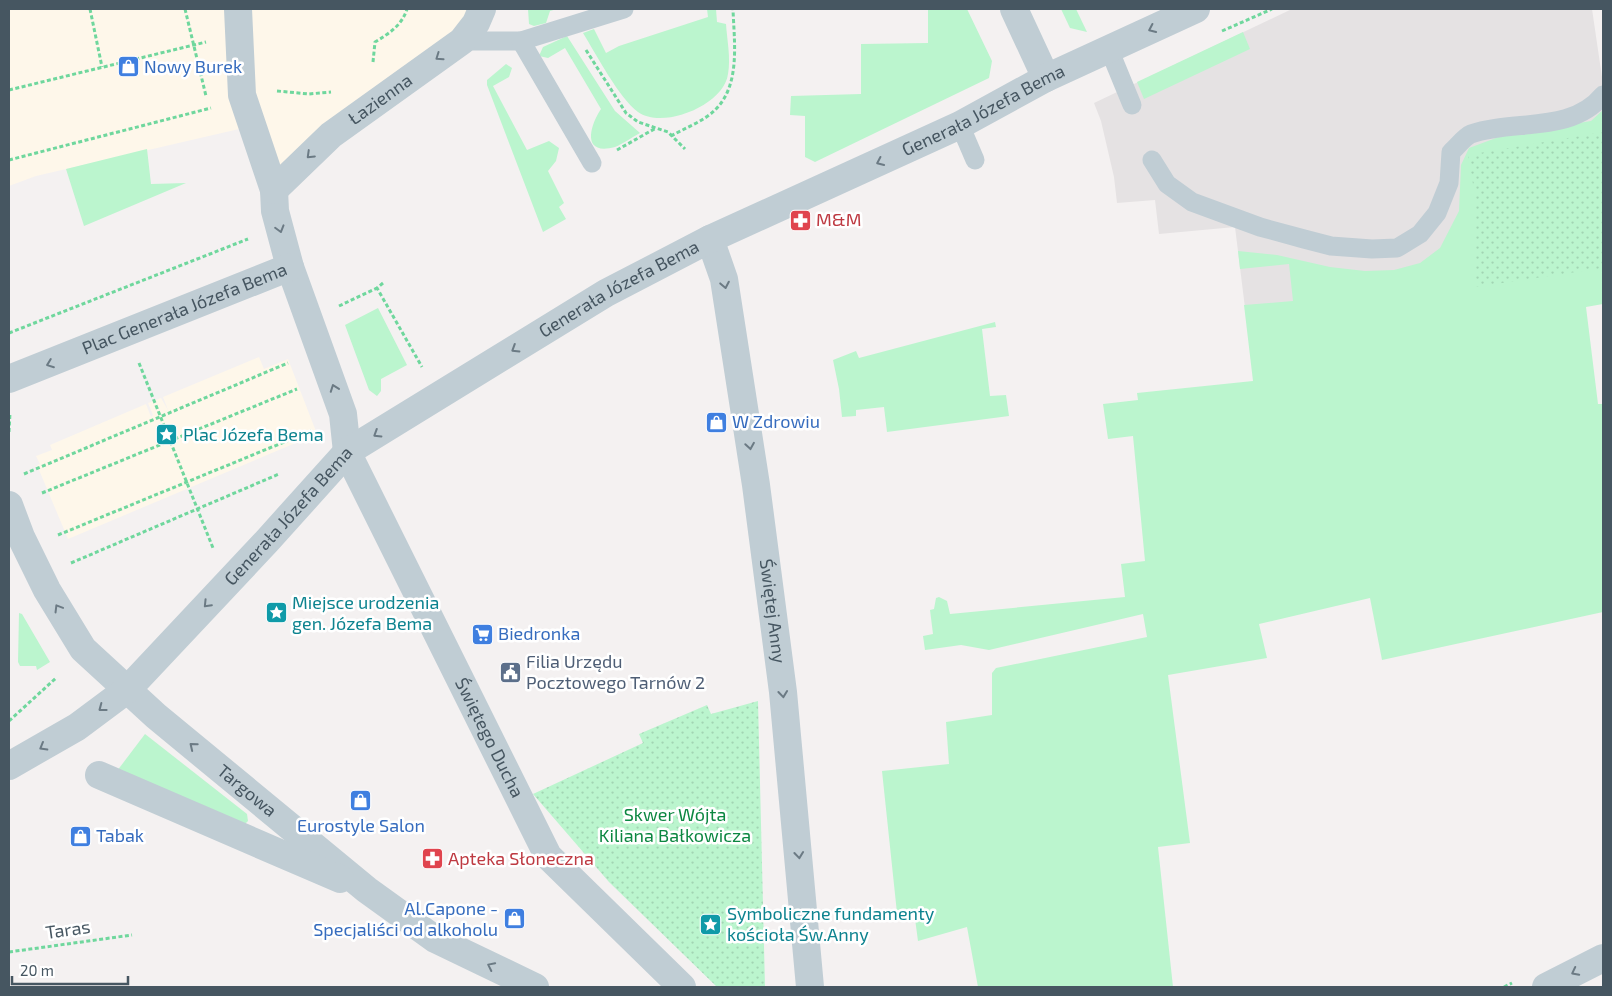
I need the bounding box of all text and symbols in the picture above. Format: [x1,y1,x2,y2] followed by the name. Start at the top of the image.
[1148,23,1157,33] one-way arrow
[435,51,445,60] one-way arrow
[116,55,140,79] shop icon: Nowy Burek
[144,55,242,77] place label: Nowy Burek
[898,59,1068,160] street label: Generała Józefa Bema
[344,68,416,129] street label: Łazienna
[307,150,316,159] one-way arrow
[876,155,885,165] one-way arrow
[788,208,812,232] pharmacy icon: M&M
[816,208,861,230] place label: M&M
[274,224,284,233] one-way arrow
[534,235,702,342] street label: Generała Józefa Bema
[78,257,290,359] street label: Plac Generała Józefa Bema
[720,281,730,290] one-way arrow
[511,343,520,352] one-way arrow
[46,357,55,368] one-way arrow
[330,384,340,393] one-way arrow
[704,410,728,434] shop icon: W Zdrowiu
[732,410,820,432] place label: W Zdrowiu
[155,423,179,447] place icon: Plac Józefa Bema
[183,423,324,445] place label: Plac Józefa Bema
[373,428,382,438] one-way arrow
[219,441,357,589] street label: Generała Józefa Bema
[744,442,755,450] one-way arrow
[756,557,791,665] street label: Świętej Anny
[292,591,439,634] place label: Miejsce urodzenia gen. Józefa Bema
[204,599,213,608] one-way arrow
[264,601,288,625] place icon: Miejsce urodzenia gen. Józefa Bema
[54,604,64,613] one-way arrow
[470,622,494,646] supermarket icon: Biedronka
[498,622,580,644] place label: Biedronka
[526,650,705,693] place label: Filia Urzędu Pocztowego Tarnów 2
[498,660,522,684] public building icon: Filia Urzędu Pocztowego Tarnów 2
[451,674,529,801] street label: Świętego Ducha
[777,690,788,698] one-way arrow
[98,702,108,711] one-way arrow
[40,740,49,750] one-way arrow
[189,742,198,751] one-way arrow
[213,759,282,821] street label: Targowa
[349,789,373,813] shop icon: Eurostyle Salon
[599,803,751,846] park label: Skwer Wójta Kiliana Bałkowicza
[297,814,425,836] place label: Eurostyle Salon
[68,824,92,848] shop icon: Tabak
[96,824,144,846] place label: Tabak
[420,847,444,871] pharmacy icon: Apteka Słoneczna
[448,847,594,869] place label: Apteka Słoneczna
[793,852,804,860] one-way arrow
[313,897,498,940] place label: Al.Capone - Specjaliści od alkoholu
[727,902,935,945] place label: Symboliczne fundamenty kościoła Św.Anny
[502,907,526,931] shop icon: Al.Capone - Specjaliści od alkoholu
[699,912,723,936] place icon: Symboliczne fundamenty kościoła Św.Anny
[44,915,92,943] street label: Taras
[12,954,129,986] scale bar
[20,961,54,979] text: 20 m
[487,962,496,972] one-way arrow
[1571,966,1580,976] one-way arrow

